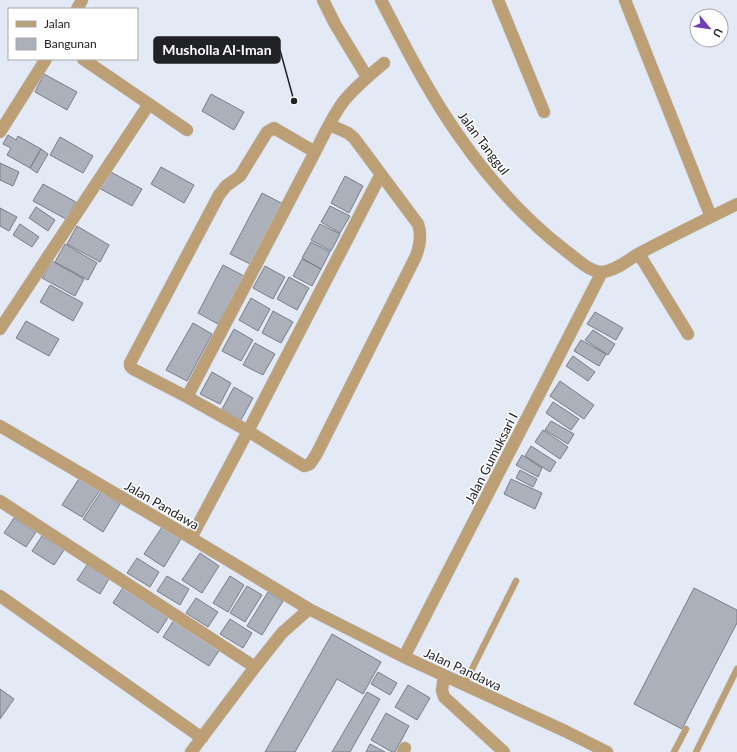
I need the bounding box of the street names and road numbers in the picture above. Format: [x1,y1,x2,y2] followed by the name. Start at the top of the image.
[455,108,513,178] street label: Jalan Tanggul
[461,410,521,506] street label: Jalan Gumuksari I
[122,477,202,533] street label: Jalan Pandawa
[422,644,504,694] street label: Jalan Pandawa

